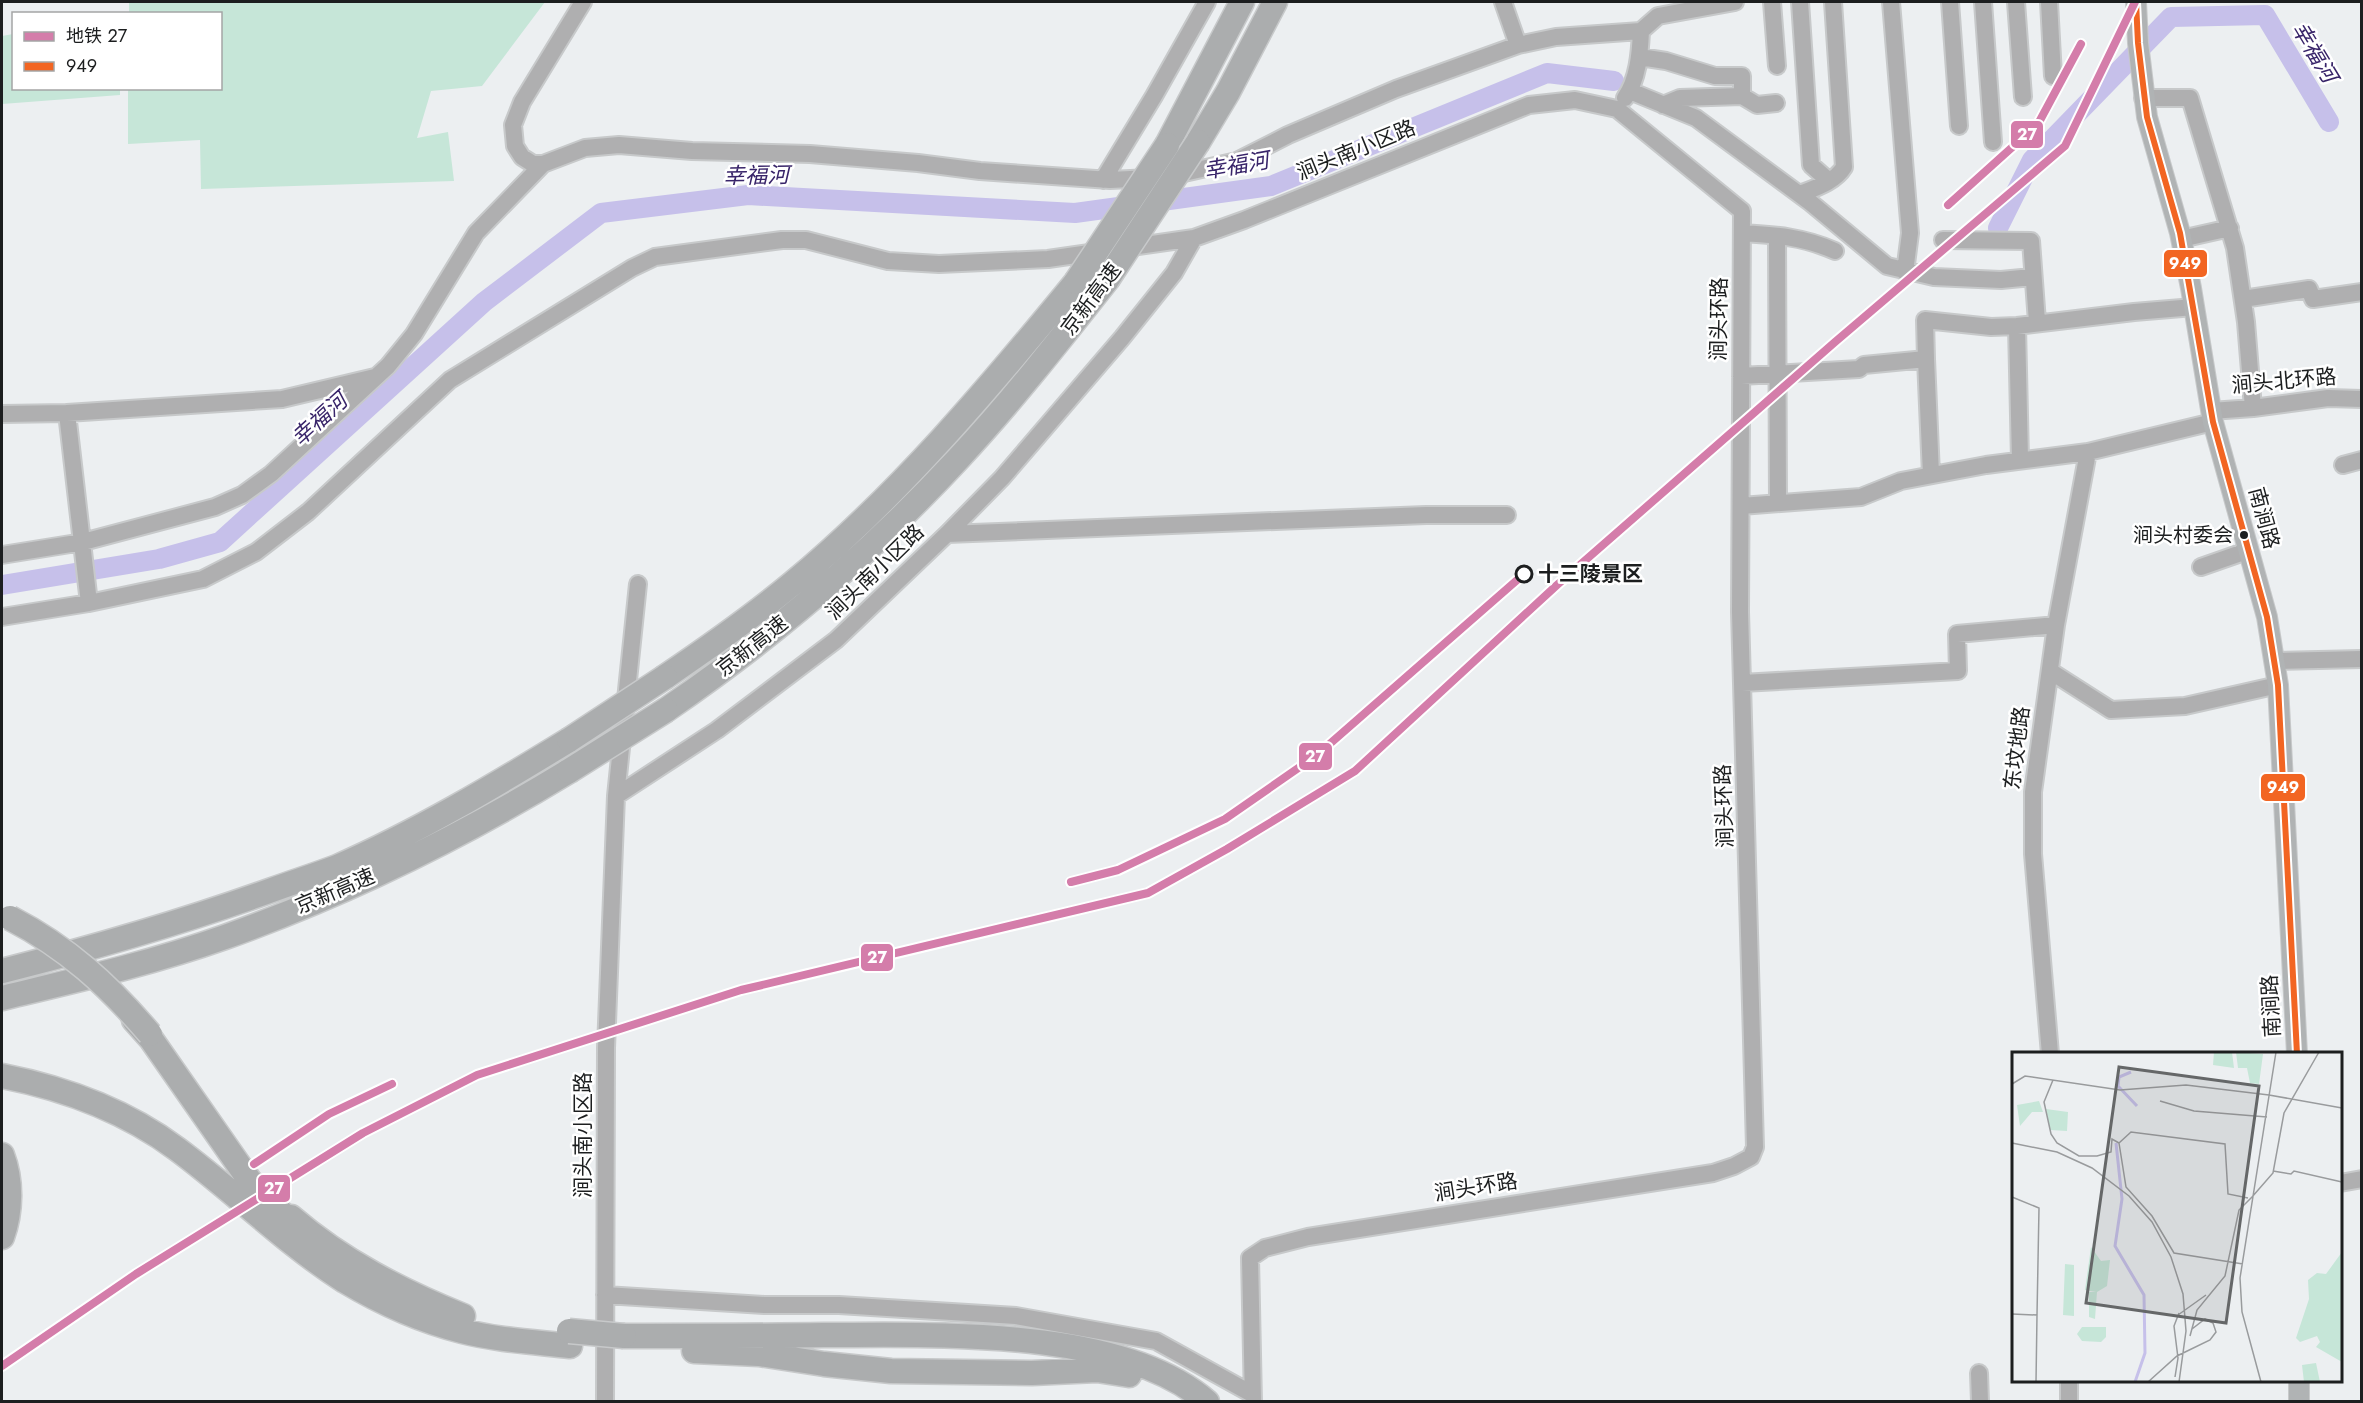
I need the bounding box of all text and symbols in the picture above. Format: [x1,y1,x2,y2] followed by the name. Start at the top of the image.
[12,12,222,90] legend
[2284,15,2348,92] water label: 幸福河
[66,23,128,49] text: 地铁 27
[66,53,97,79] text: 949
[1292,112,1420,188] street label: 涧头南小区路
[2010,120,2044,149] line badge: 27
[2017,123,2037,146] text: 27
[1201,143,1275,186] water label: 幸福河
[723,158,793,192] water label: 幸福河
[2163,249,2208,278] line badge: 949
[2169,252,2201,275] text: 949
[1054,256,1128,342] street label: 京新高速
[1703,277,1735,361] street label: 涧头环路
[2230,361,2338,401] street label: 涧头北环路
[284,382,357,453] water label: 幸福河
[2241,484,2287,552] street label: 南涧路
[819,517,931,627] street label: 涧头南小区路
[2133,521,2233,550] place label: 涧头村委会
[2238,529,2250,541] marker: 涧头村委会
[1538,559,1643,589] place label: 十三陵景区
[1515,565,1533,583] marker: 十三陵景区
[710,608,794,684] street label: 京新高速
[1997,704,2037,792] street label: 东坟地路
[1298,742,1333,771] line badge: 27
[1305,745,1325,768] text: 27
[1708,764,1740,848] street label: 涧头环路
[2260,773,2306,802] line badge: 949
[2267,776,2299,799] text: 949
[290,861,380,921] street label: 京新高速
[860,943,894,972] line badge: 27
[867,946,887,969] text: 27
[2254,974,2288,1038] street label: 南涧路
[2012,1052,2342,1382] inset map
[568,1072,598,1198] street label: 涧头南小区路
[1432,1166,1520,1208] street label: 涧头环路
[257,1174,291,1203] line badge: 27
[264,1177,284,1200] text: 27

